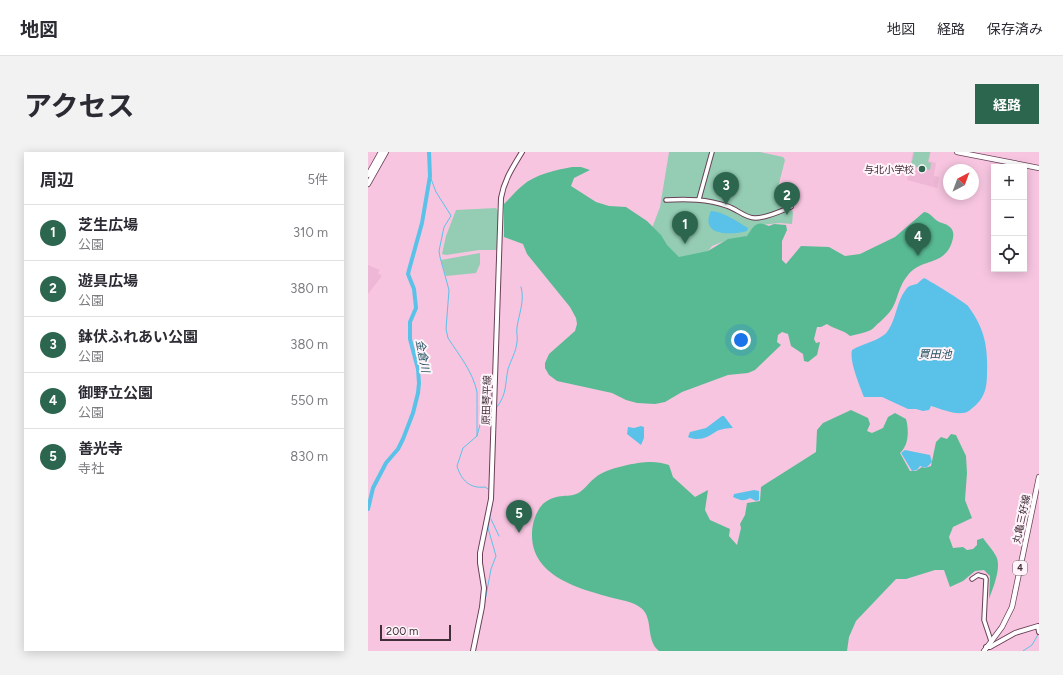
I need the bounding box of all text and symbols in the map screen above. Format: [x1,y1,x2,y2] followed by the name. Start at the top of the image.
[20,18,58,41] text: 地図
[887,21,915,38] text: 地図
[937,21,965,38] text: 経路
[987,21,1043,38] text: 保存済み
[975,84,1039,124] button: 経路
[24,89,135,123] text: アクセス
[864,163,914,176] place label: 与北小学校
[917,164,927,174] marker: 与北小学校
[943,164,979,200] north arrow
[991,164,1027,272] map controls
[991,164,1027,200] button: +
[40,170,74,190] text: 周辺
[308,172,328,187] text: 5件
[713,172,739,205] pin: 3
[774,182,800,215] pin: 2
[991,200,1027,236] button: −
[672,211,698,244] pin: 1
[78,216,138,234] text: 芝生広場
[905,223,931,256] pin: 4
[50,225,56,240] text: 1
[293,225,328,240] text: 310 m
[991,236,1027,272] button: locate
[78,237,104,252] text: 公園
[78,272,138,290] text: 遊具広場
[49,281,57,296] text: 2
[290,281,328,296] text: 380 m
[78,293,104,308] text: 公園
[78,328,198,346] text: 鉢伏ふれあい公園
[731,330,751,350] your location
[49,337,57,352] text: 3
[290,337,328,352] text: 380 m
[413,339,432,375] water label: 金倉川
[919,348,952,361] water label: 買田池
[78,349,104,364] text: 公園
[479,375,494,425] street label: 原田琴平線
[78,384,153,402] text: 御野立公園
[49,393,57,408] text: 4
[290,393,328,408] text: 550 m
[78,405,104,420] text: 公園
[78,440,123,458] text: 善光寺
[49,449,57,464] text: 5
[290,449,328,464] text: 830 m
[78,461,104,476] text: 寺社
[1010,493,1033,545] street label: 丸亀三好線
[506,500,532,533] pin: 5
[1013,561,1027,575] road number: 4
[380,623,451,642] scale bar
[386,625,418,638] text: 200 m

